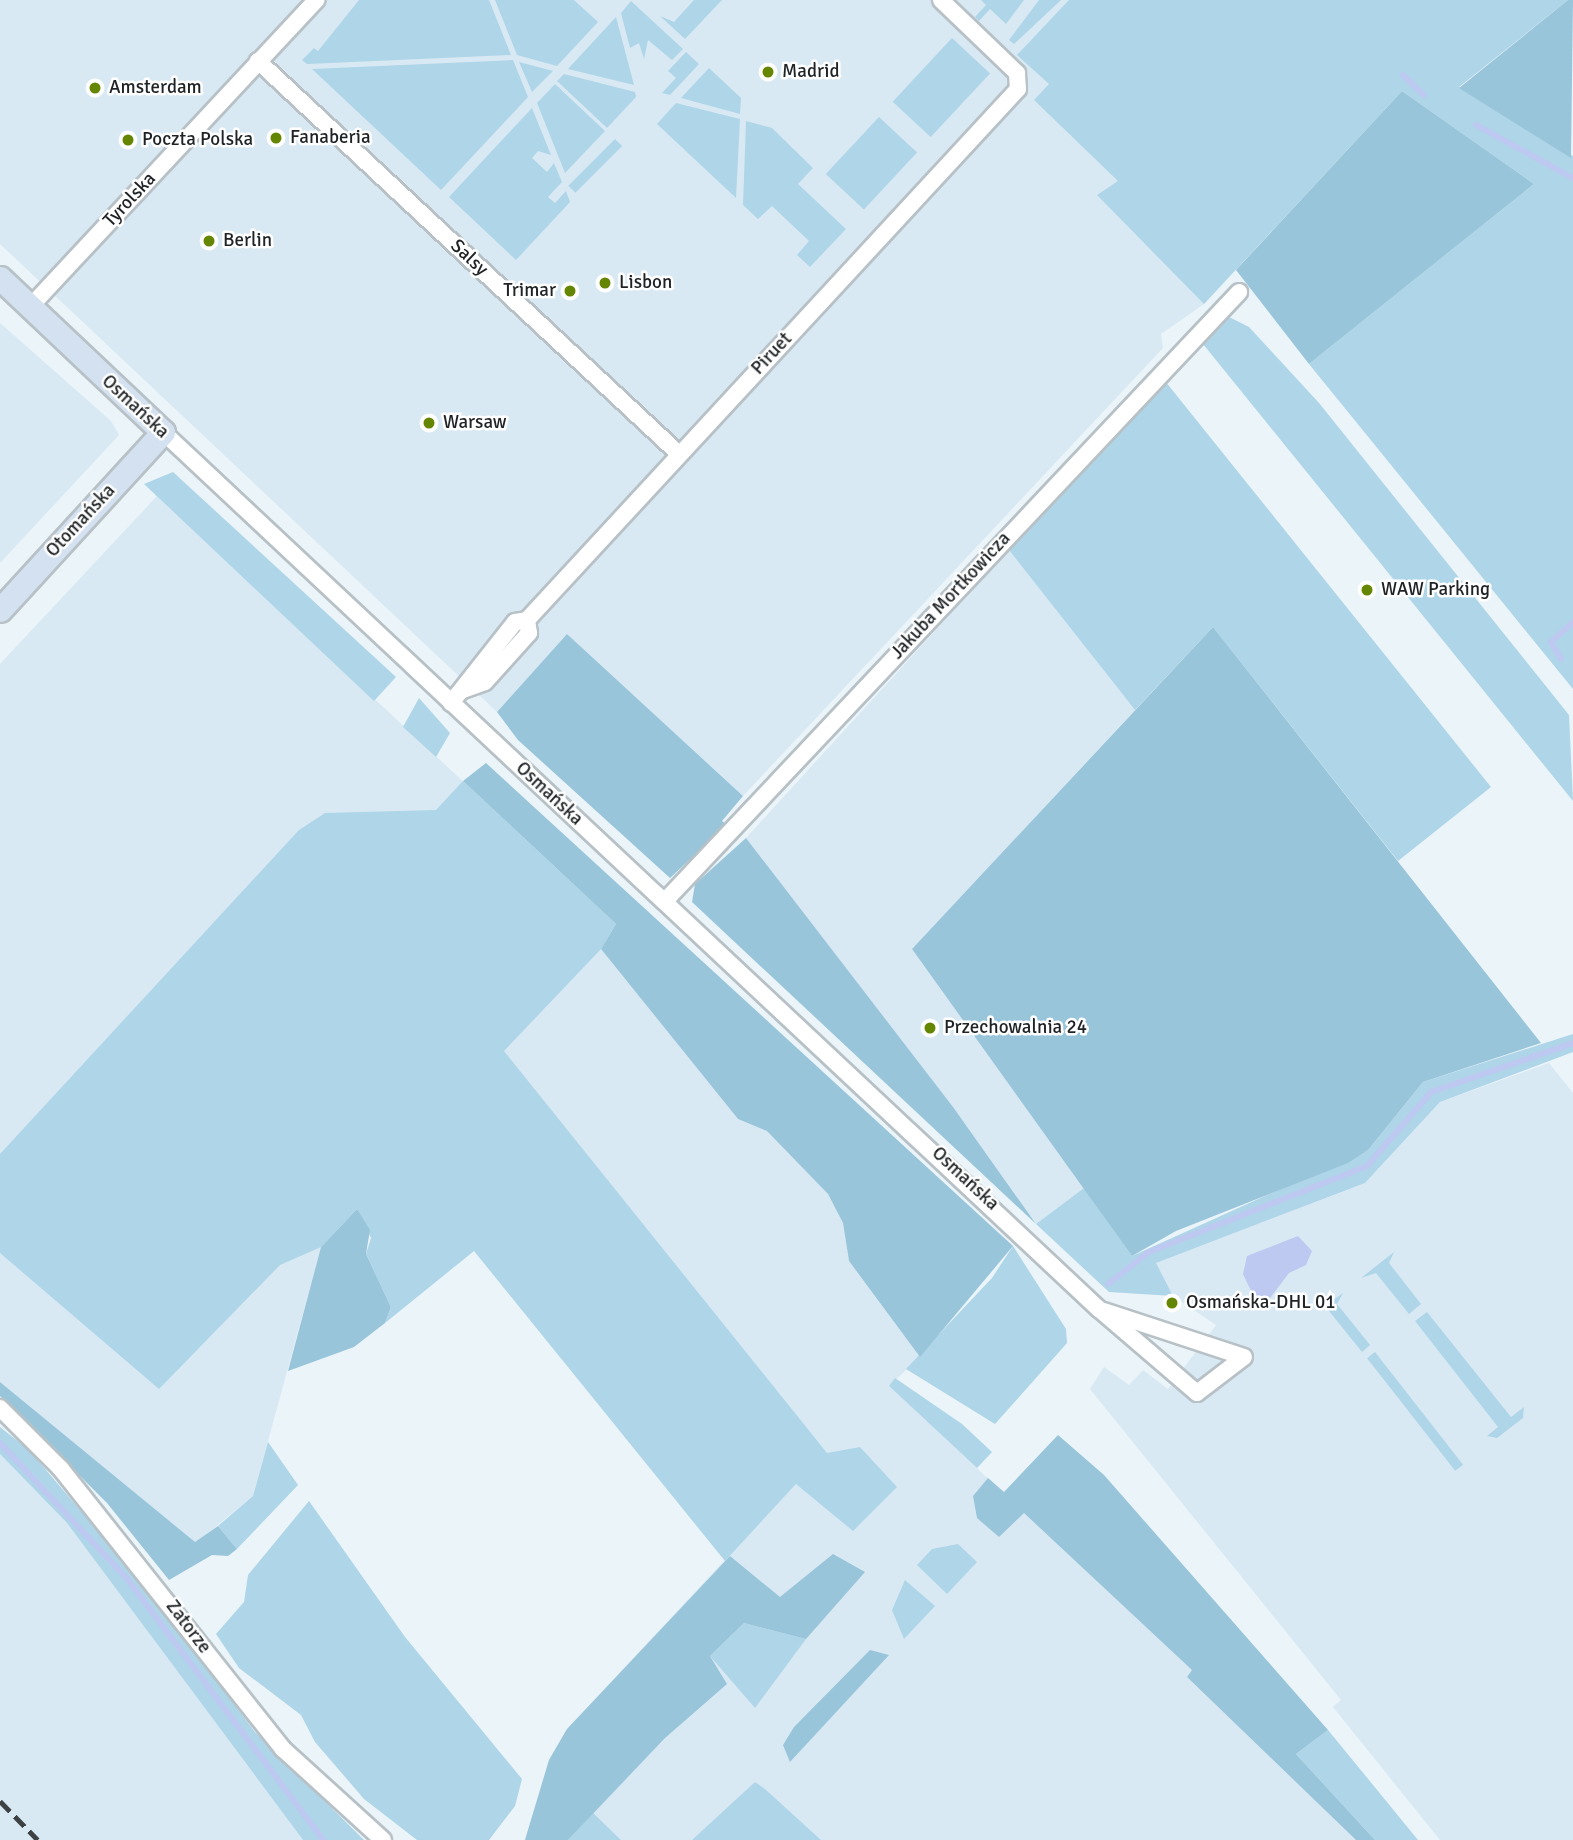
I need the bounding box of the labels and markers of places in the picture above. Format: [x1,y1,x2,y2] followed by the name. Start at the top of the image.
[782,61,840,83] place label: Madrid
[760,64,776,80] marker: Madrid
[109,77,202,99] place label: Amsterdam
[87,80,103,96] marker: Amsterdam
[290,127,371,149] place label: Fanaberia
[142,129,253,151] place label: Poczta Polska
[268,130,284,146] marker: Fanaberia
[120,132,136,148] marker: Poczta Polska
[223,230,272,252] place label: Berlin
[201,233,217,249] marker: Berlin
[619,272,672,294] place label: Lisbon
[597,275,613,291] marker: Lisbon
[503,280,556,302] place label: Trimar
[562,283,578,299] marker: Trimar
[443,412,507,434] place label: Warsaw
[421,415,437,431] marker: Warsaw
[1381,579,1490,601] place label: WAW Parking
[1359,582,1375,598] marker: WAW Parking
[944,1017,1087,1039] place label: Przechowalnia 24
[922,1020,938,1036] marker: Przechowalnia 24
[1186,1292,1336,1314] place label: Osmańska-DHL 01
[1164,1295,1180,1311] marker: Osmańska-DHL 01

